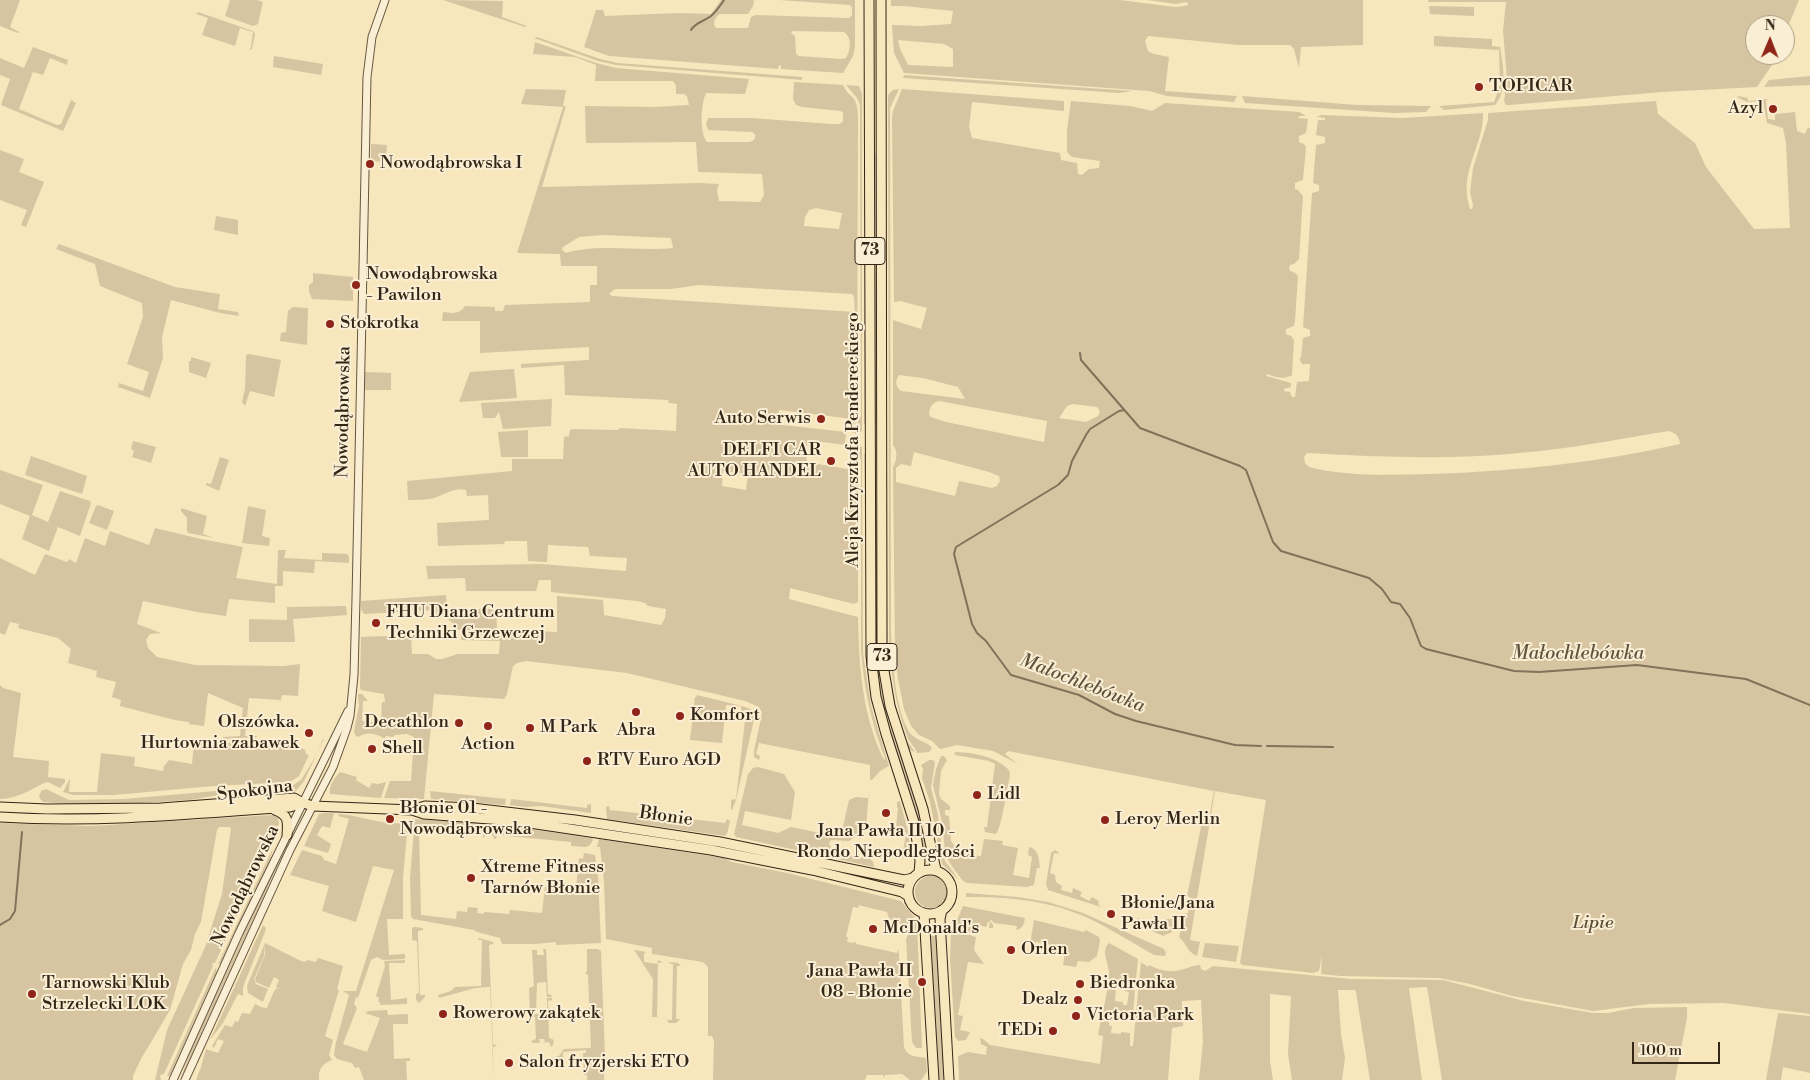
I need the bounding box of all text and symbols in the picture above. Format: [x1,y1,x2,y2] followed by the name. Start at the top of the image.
[1745,15,1795,65] north arrow
[1765,17,1776,35] text: N
[1489,76,1573,98] place label: TOPICAR
[1473,81,1485,93] marker: TOPICAR
[1728,98,1763,120] place label: Azyl
[1767,103,1779,115] marker: Azyl
[380,153,522,175] place label: Nowodąbrowska I
[364,158,376,170] marker: Nowodąbrowska I
[855,238,885,264] road number: 73
[366,264,498,306] place label: Nowodąbrowska - Pawilon
[350,279,362,291] marker: Nowodąbrowska - Pawilon
[843,312,865,568] street label: Aleja Krzysztofa Pendereckiego
[340,313,419,335] place label: Stokrotka
[324,318,336,330] marker: Stokrotka
[332,346,356,478] street label: Nowodąbrowska
[714,408,811,430] place label: Auto Serwis
[815,413,827,425] marker: Auto Serwis
[687,440,821,482] place label: DELFI CAR AUTO HANDEL
[825,455,837,467] marker: DELFI CAR AUTO HANDEL
[386,602,555,644] place label: FHU Diana Centrum Techniki Grzewczej
[370,617,382,629] marker: FHU Diana Centrum Techniki Grzewczej
[1512,643,1644,665] water label: Małochlebówka
[867,644,897,670] road number: 73
[1016,650,1148,718] water label: Małochlebówka
[690,705,760,727] place label: Komfort
[630,706,642,718] marker: Abra
[674,710,686,722] marker: Komfort
[140,712,299,754] place label: Olszówka. Hurtownia zabawek
[364,712,449,734] place label: Decathlon
[453,717,465,729] marker: Decathlon
[540,717,597,739] place label: M Park
[482,720,494,732] marker: Action
[616,720,656,742] place label: Abra
[524,722,536,734] marker: M Park
[303,727,315,739] marker: Olszówka. Hurtownia zabawek
[461,734,515,756] place label: Action
[382,738,423,760] place label: Shell
[366,743,378,755] marker: Shell
[597,750,721,772] place label: RTV Euro AGD
[581,755,593,767] marker: RTV Euro AGD
[216,776,294,806] street label: Spokojna
[987,784,1020,806] place label: Lidl
[971,789,983,801] marker: Lidl
[400,798,532,841] place label: Błonie 01 - Nowodąbrowska
[638,803,694,831] street label: Błonie
[880,807,892,819] marker: Jana Pawła II 10 - Rondo Niepodległości
[1115,809,1220,831] place label: Leroy Merlin
[384,813,396,825] marker: Błonie 01 - Nowodąbrowska
[1099,814,1111,826] marker: Leroy Merlin
[797,821,975,864] place label: Jana Pawła II 10 - Rondo Niepodległości
[207,822,285,950] street label: Nowodąbrowska
[481,857,604,900] place label: Xtreme Fitness Tarnów Błonie
[465,872,477,884] marker: Xtreme Fitness Tarnów Błonie
[1121,893,1215,936] place label: Błonie/Jana Pawła II
[1105,908,1117,920] marker: Błonie/Jana Pawła II
[1573,913,1613,935] park label: Lipie
[883,918,979,940] place label: McDonald's
[867,923,879,935] marker: McDonald's
[1021,939,1068,961] place label: Orlen
[1005,944,1017,956] marker: Orlen
[807,961,912,1004] place label: Jana Pawła II 08 - Błonie
[42,973,170,1016] place label: Tarnowski Klub Strzelecki LOK
[1090,973,1175,995] place label: Biedronka
[916,976,928,988] marker: Jana Pawła II 08 - Błonie
[1074,978,1086,990] marker: Biedronka
[26,988,38,1000] marker: Tarnowski Klub Strzelecki LOK
[1022,989,1068,1011] place label: Dealz
[1072,994,1084,1006] marker: Dealz
[453,1003,600,1025] place label: Rowerowy zakątek
[1086,1005,1193,1027] place label: Victoria Park
[437,1008,449,1020] marker: Rowerowy zakątek
[1070,1010,1082,1022] marker: Victoria Park
[998,1020,1043,1042] place label: TEDi
[1047,1025,1059,1037] marker: TEDi
[1635,1032,1722,1064] scale bar
[1640,1041,1682,1060] text: 100 m
[519,1052,689,1074] place label: Salon fryzjerski ETO
[503,1057,515,1069] marker: Salon fryzjerski ETO

